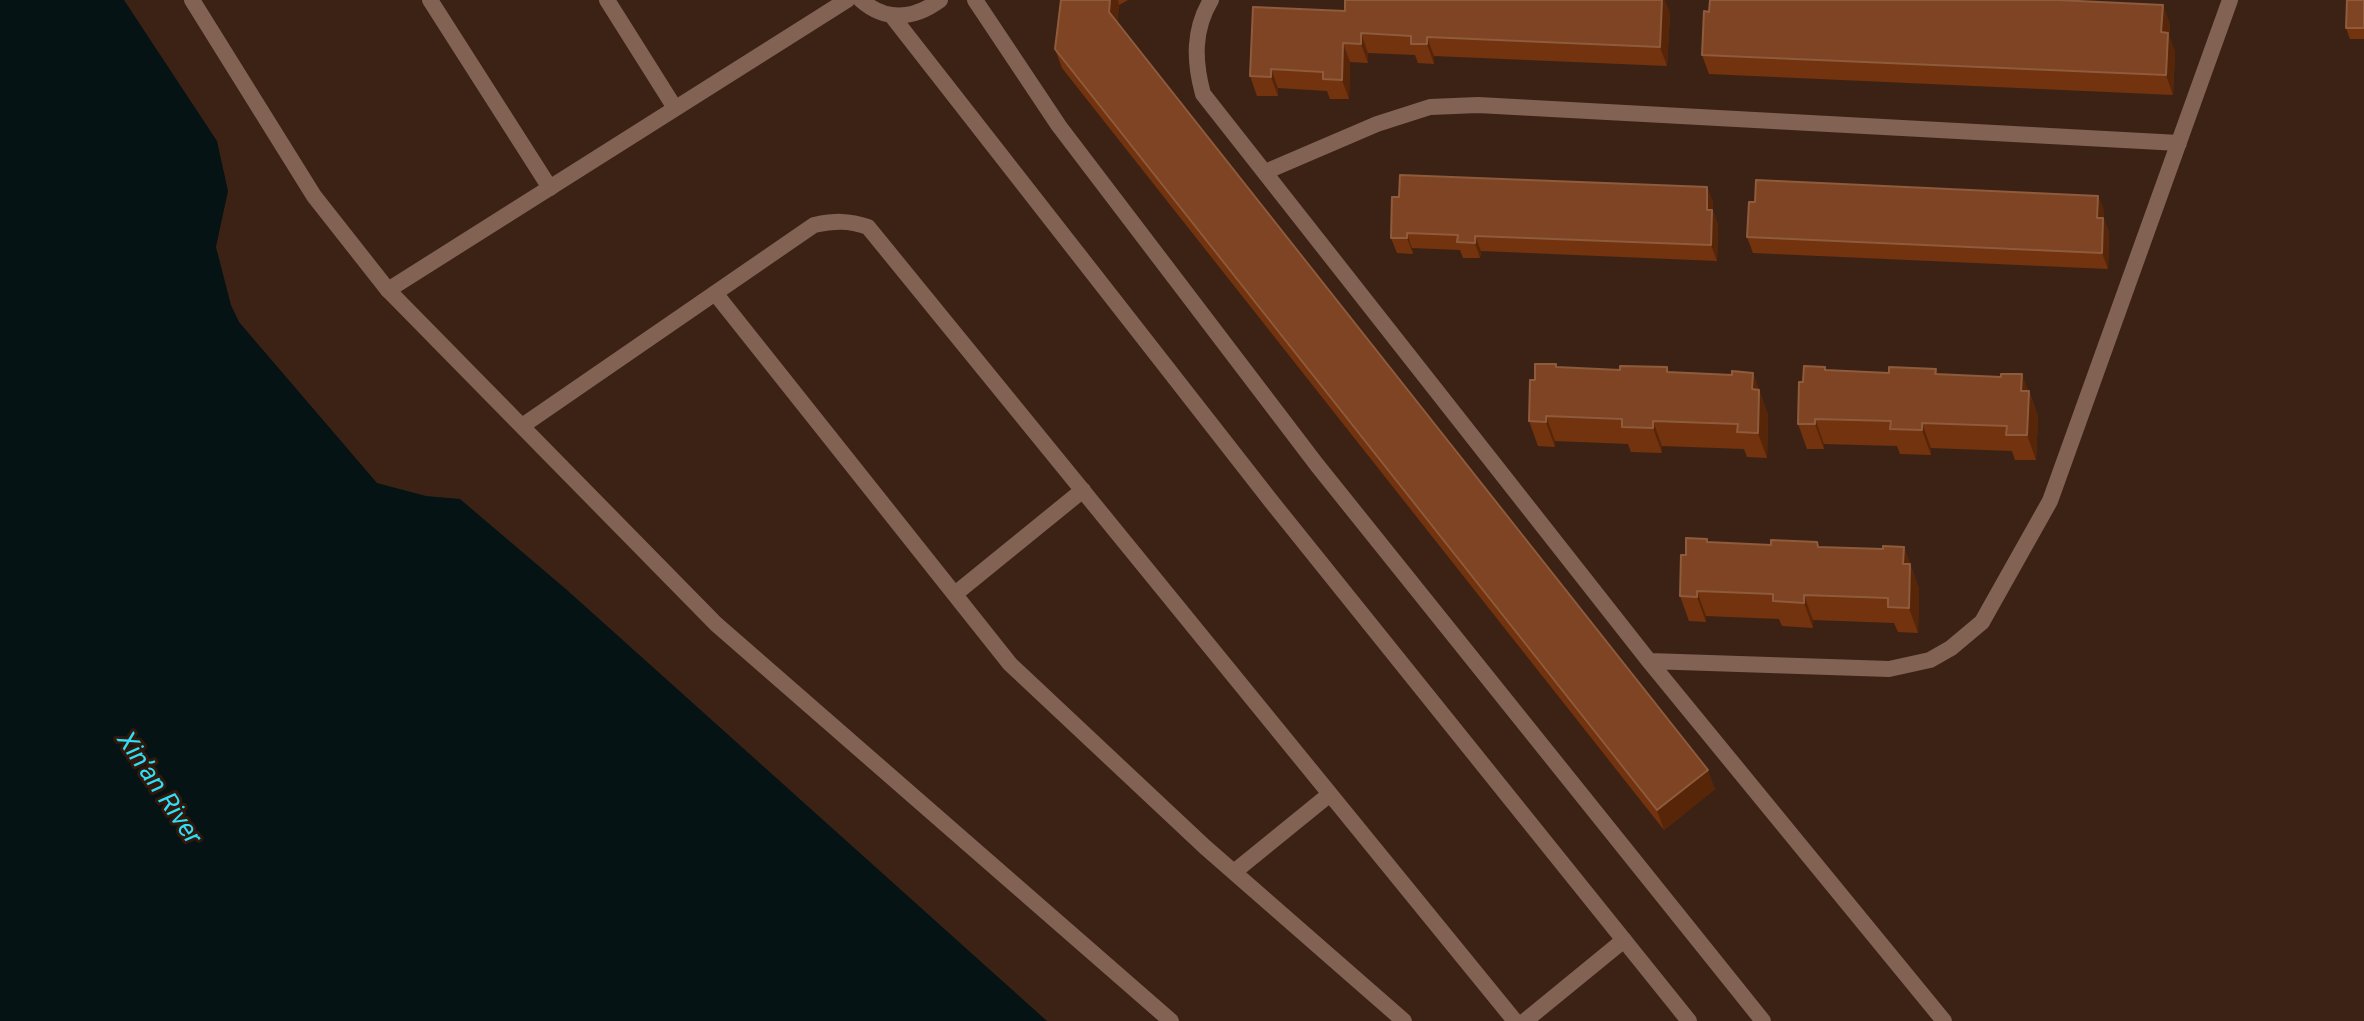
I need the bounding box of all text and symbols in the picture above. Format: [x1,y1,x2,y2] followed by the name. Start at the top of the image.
[109,727,207,851] water label: Xin’an River

